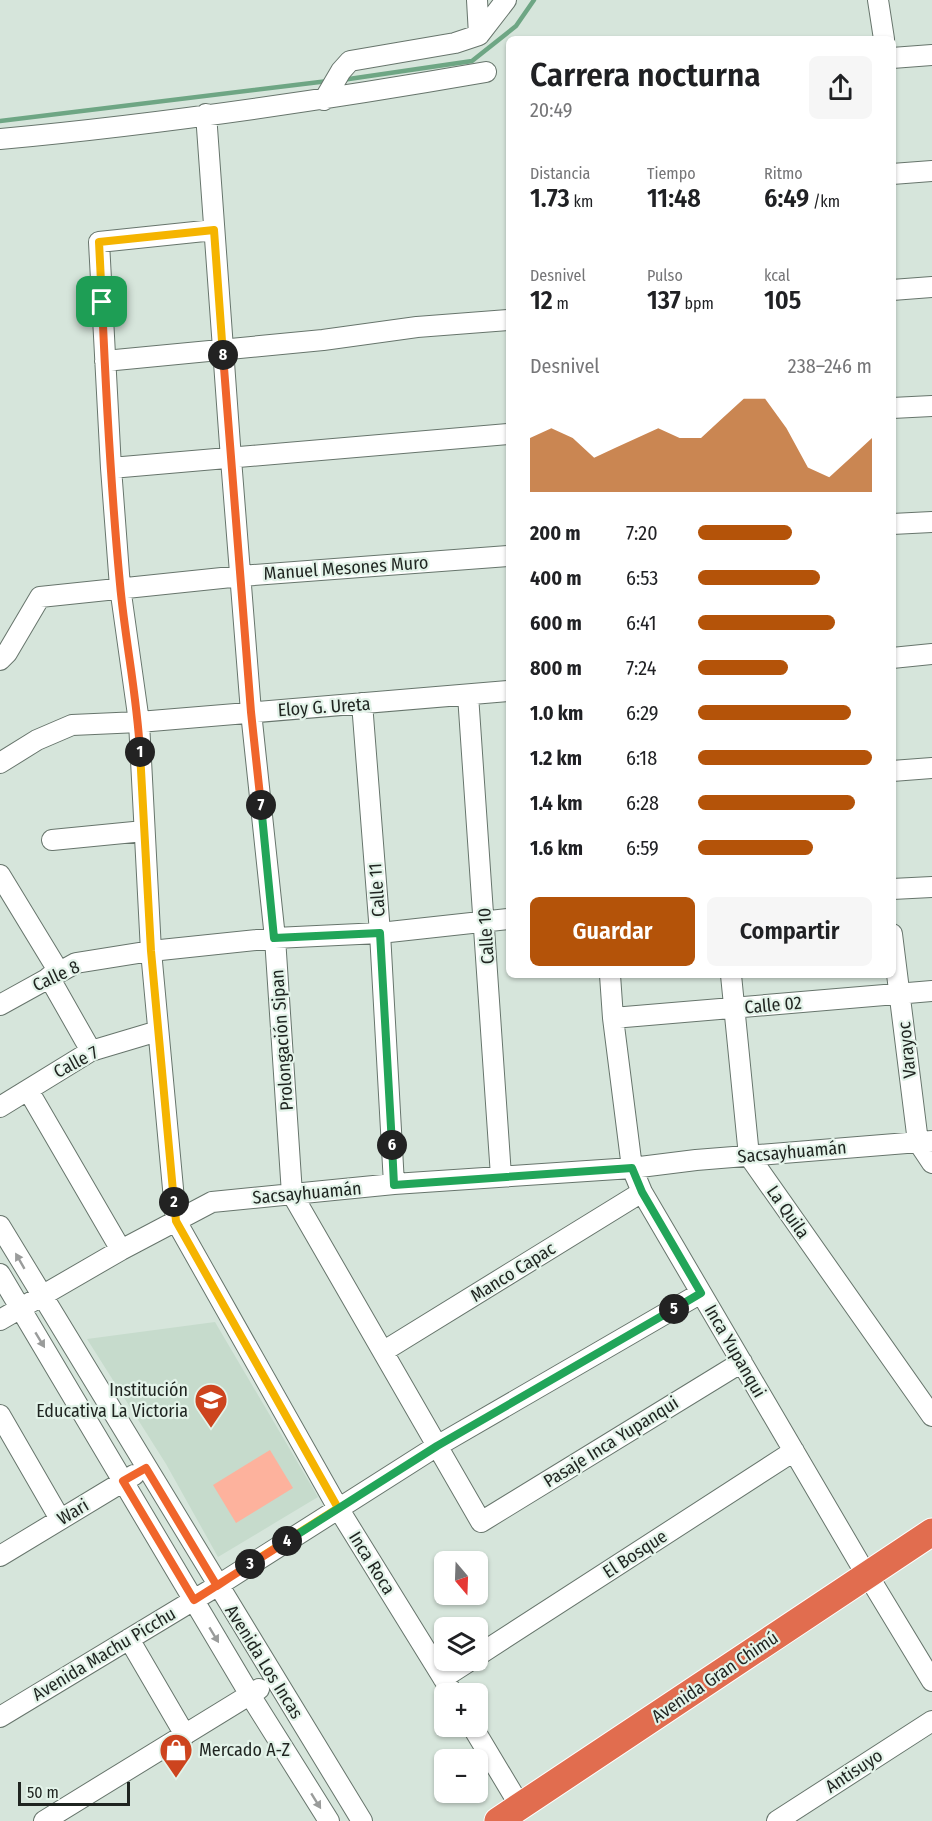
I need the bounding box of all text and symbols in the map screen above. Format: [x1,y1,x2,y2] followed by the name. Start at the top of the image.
[530,55,761,95] text: Carrera nocturna
[809,56,872,119] button: share
[530,98,572,122] text: 20:49
[530,164,590,183] text: Distancia
[647,164,696,183] text: Tiempo
[764,164,803,183] text: Ritmo
[530,183,570,214] text: 1.73
[647,183,701,214] text: 11:48
[764,183,809,214] text: 6:49
[570,192,593,211] text: km
[809,192,840,211] text: /km
[530,266,586,285] text: Desnivel
[647,266,683,285] text: Pulso
[764,266,790,285] text: kcal
[76,276,127,327] pin
[85,285,118,318] icon: arrive
[530,285,553,316] text: 12
[647,285,681,316] text: 137
[764,285,801,316] text: 105
[553,294,569,313] text: m
[681,294,714,313] text: bpm
[208,340,238,370] pin: 8
[219,345,227,364] text: 8
[530,354,600,378] text: Desnivel
[788,354,872,378] text: 238–246 m
[530,521,581,545] text: 200 m
[626,521,658,545] text: 7:20
[263,551,429,585] street label: Manuel Mesones Muro
[530,566,582,590] text: 400 m
[626,566,658,590] text: 6:53
[530,611,582,635] text: 600 m
[626,611,656,635] text: 6:41
[530,656,582,680] text: 800 m
[626,656,656,680] text: 7:24
[277,693,371,721] street label: Eloy G. Ureta
[530,701,583,725] text: 1.0 km
[626,701,659,725] text: 6:29
[125,737,155,767] pin: 1
[137,742,143,761] text: 1
[530,746,582,770] text: 1.2 km
[626,746,657,770] text: 6:18
[246,790,276,820] pin: 7
[530,791,582,815] text: 1.4 km
[626,791,659,815] text: 6:28
[258,795,264,814] text: 7
[530,836,583,860] text: 1.6 km
[626,836,659,860] text: 6:59
[364,862,390,918] street label: Calle 11
[530,897,695,966] button: Guardar
[707,897,872,966] button: Compartir
[473,907,499,965] street label: Calle 10
[29,956,83,996] street label: Calle 8
[266,969,298,1111] street label: Prolongación Sipan
[744,992,803,1018] street label: Calle 02
[893,1020,921,1079] street label: Varayoc
[50,1041,102,1083] street label: Calle 7
[377,1130,407,1160] pin: 6
[388,1135,396,1154] text: 6
[737,1136,847,1168] street label: Sacsayhuamán
[252,1177,362,1209] street label: Sacsayhuamán
[762,1181,814,1243] street label: La Quila
[159,1187,189,1217] pin: 2
[170,1192,178,1211] text: 2
[467,1237,560,1307] street label: Manco Capac
[15,1253,26,1269] one-way arrow
[659,1294,689,1324] pin: 5
[670,1299,678,1318] text: 5
[700,1301,770,1401] street label: Inca Yupanqui
[34,1332,45,1348] one-way arrow
[36,1379,188,1422] place label: Institución Educativa La Victoria
[193,1382,229,1429] school or university icon: Institución Educativa La Victoria
[540,1392,682,1492] street label: Pasaje Inca Yupanqui
[53,1494,93,1530] street label: Wari
[599,1525,671,1583] street label: El Bosque
[272,1526,302,1556] pin: 4
[344,1527,400,1599] street label: Inca Roca
[283,1531,291,1550] text: 4
[235,1549,265,1579] pin: 3
[434,1551,488,1605] north arrow
[434,1551,488,1803] map controls
[246,1554,254,1573] text: 3
[220,1601,308,1723] street label: Avenida Los Incas
[28,1602,180,1706] street label: Avenida Machu Picchu
[434,1617,488,1671] button: layers
[209,1627,220,1643] one-way arrow
[648,1627,782,1727] street label: Avenida Gran Chimú
[434,1683,488,1737] button: +
[158,1732,194,1779] shop icon: Mercado A-Z
[199,1739,290,1761] place label: Mercado A-Z
[821,1744,887,1798] street label: Antisuyo
[434,1749,488,1803] button: −
[18,1779,130,1806] scale bar
[27,1783,59,1802] text: 50 m
[311,1793,322,1809] one-way arrow

